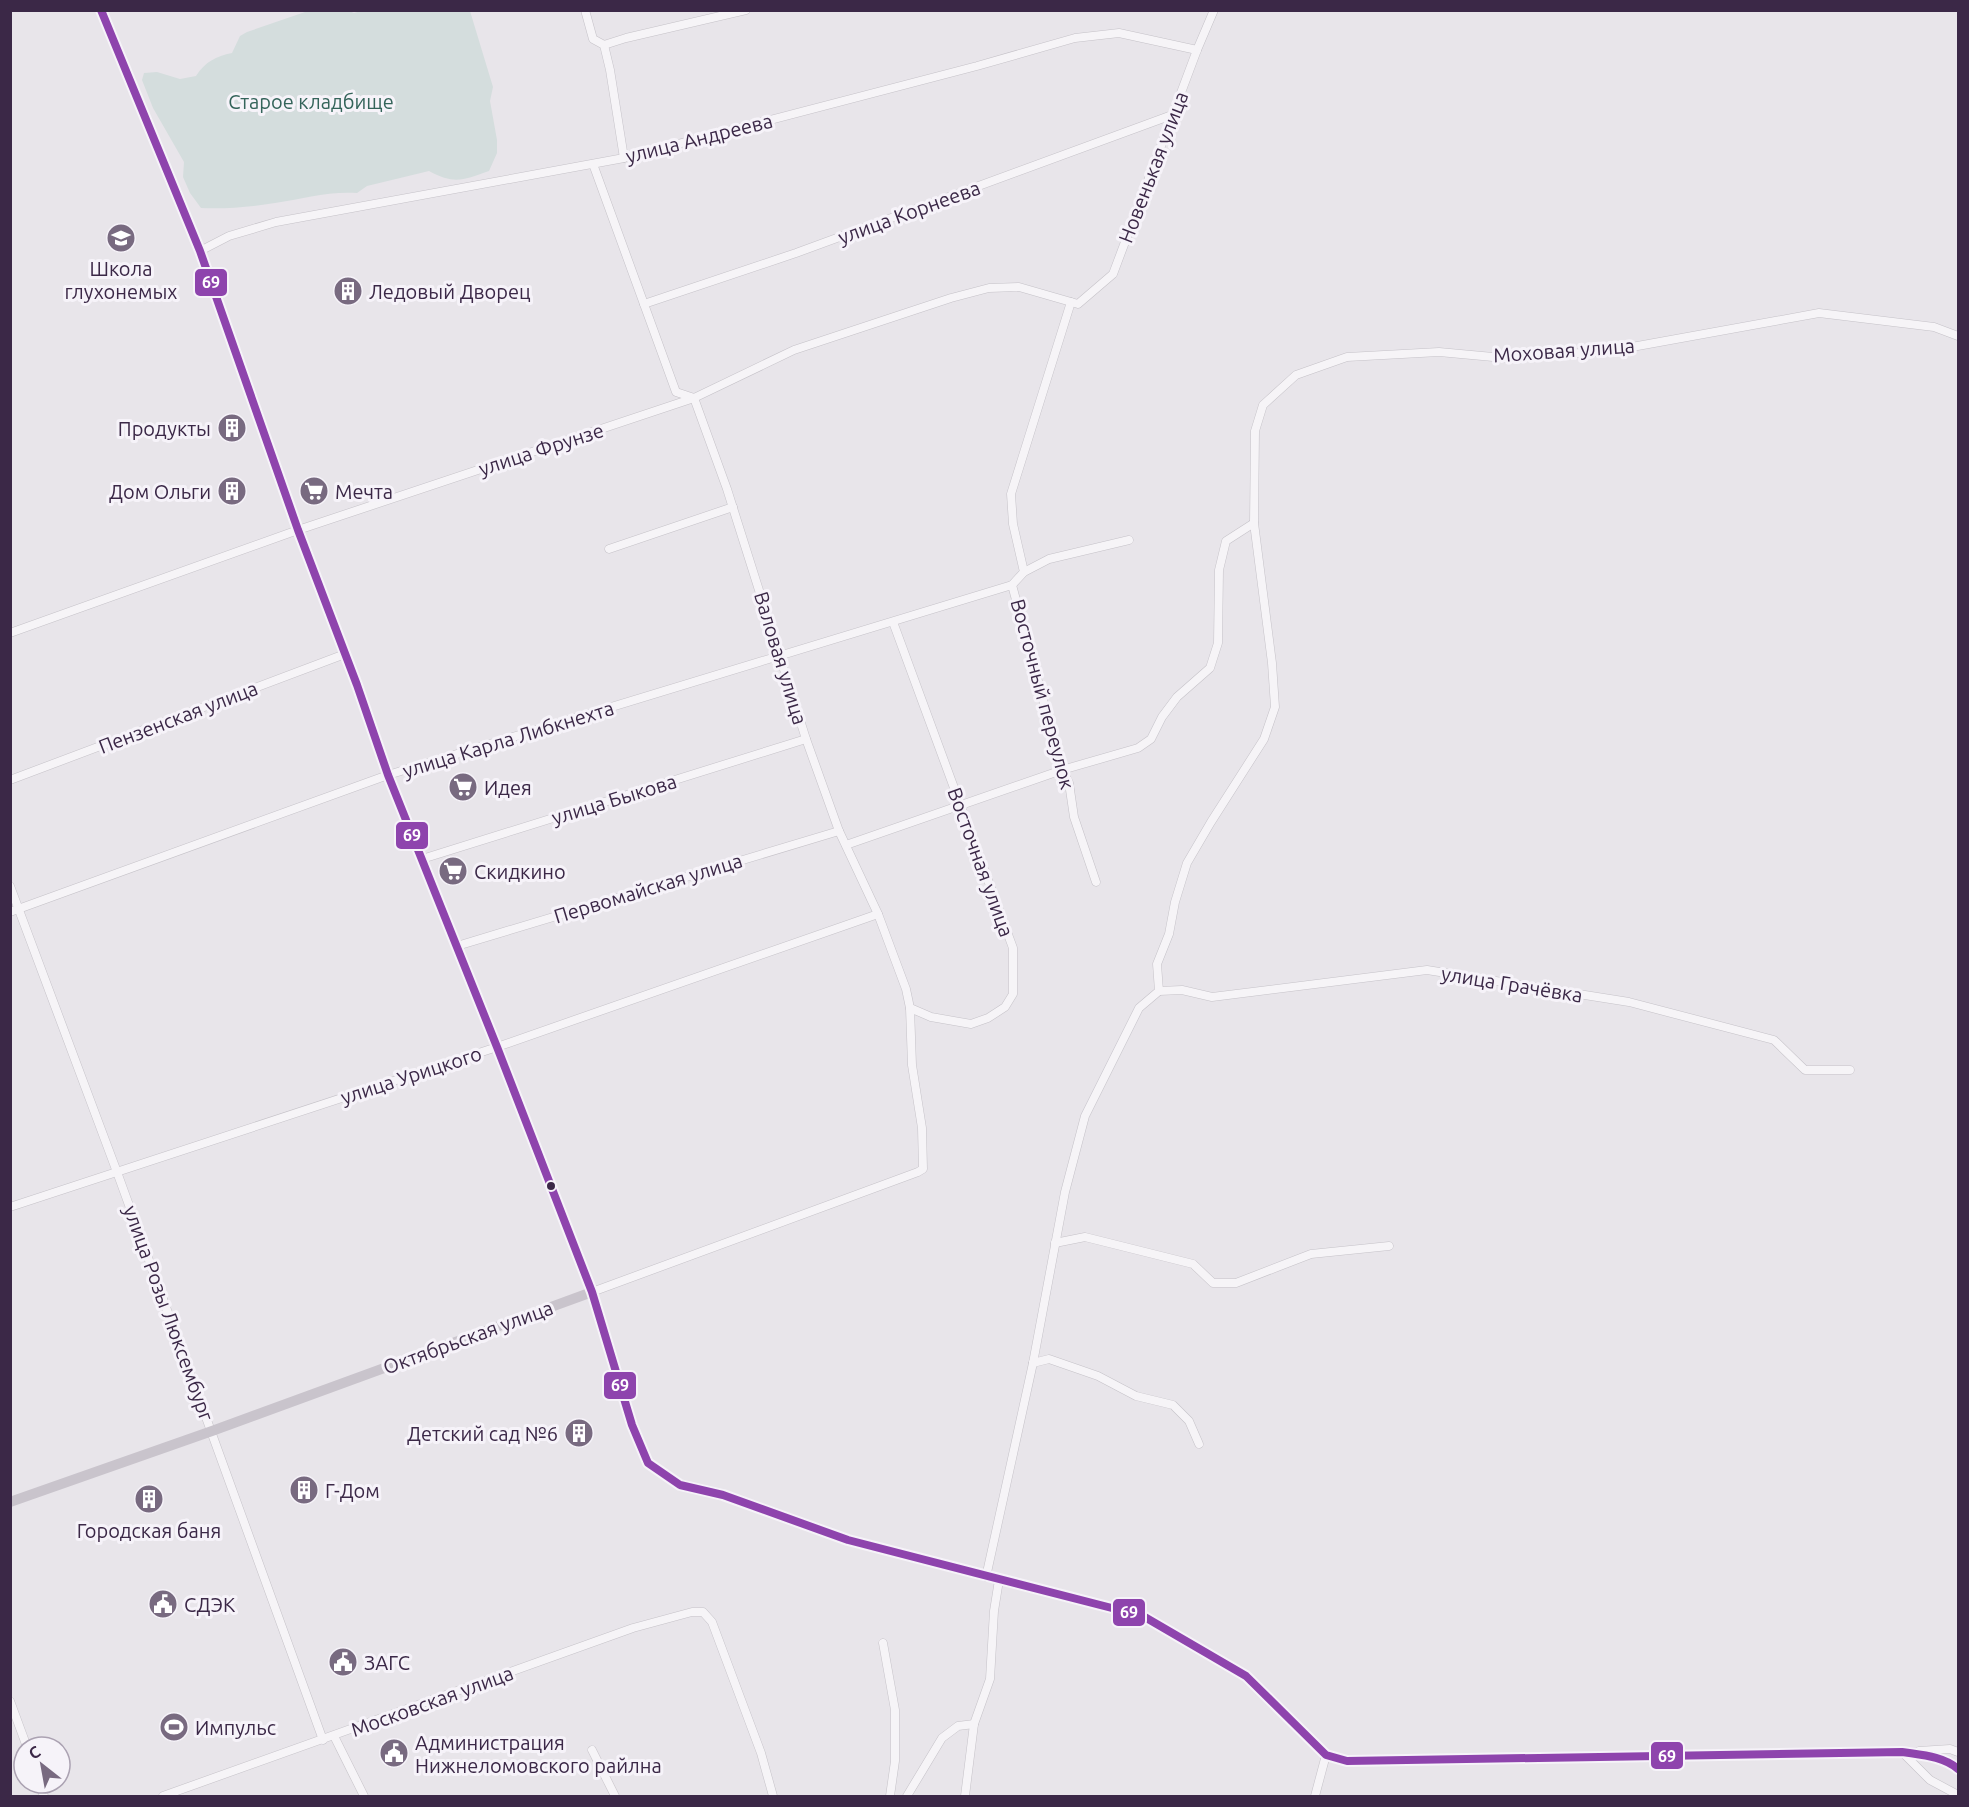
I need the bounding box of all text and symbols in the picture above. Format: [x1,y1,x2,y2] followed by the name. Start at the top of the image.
[1114,88,1192,246] street label: Новенькая улица
[228,90,394,113] park label: Старое кладбище
[623,109,775,167] street label: улица Андреева
[835,176,983,248] street label: улица Корнеева
[105,222,137,254] school or university icon: Школа глухонемых
[65,257,177,303] place label: Школа глухонемых
[194,268,228,297] line badge: 69
[202,273,220,291] text: 69
[332,275,364,307] building icon: Ледовый Дворец
[369,280,531,303] place label: Ледовый Дворец
[1492,334,1636,366] street label: Моховая улица
[216,412,248,444] building icon: Продукты
[118,417,211,440] place label: Продукты
[476,418,606,480] street label: улица Фрунзе
[216,475,248,507] building icon: Дом Ольги
[298,475,330,507] supermarket icon: Мечта
[109,480,211,503] place label: Дом Ольги
[335,480,393,503] place label: Мечта
[750,589,812,727] street label: Валовая улица
[1006,596,1080,792] street label: Восточный переулок
[95,676,261,758] street label: Пензенская улица
[400,696,616,782] street label: улица Карла Либкнехта
[549,769,679,829] street label: улица Быкова
[447,771,479,803] supermarket icon: Идея
[484,776,532,799] place label: Идея
[943,784,1019,940] street label: Восточная улица
[395,821,429,850] line badge: 69
[403,826,421,844] text: 69
[551,848,745,928] street label: Первомайская улица
[437,855,469,887] supermarket icon: Скидкино
[474,860,566,883] place label: Скидкино
[1440,961,1584,1007] street label: улица Грачёвка
[338,1041,484,1109] street label: улица Урицкого
[545,1180,557,1192] unlabelled marker
[119,1202,219,1424] street label: улица Розы Люксембург
[380,1296,556,1378] street label: Октябрьская улица
[603,1371,637,1400] line badge: 69
[611,1376,629,1394] text: 69
[563,1417,595,1449] building icon: Детский сад №6
[407,1422,558,1445] place label: Детский сад №6
[288,1474,320,1506] building icon: Г-Дом
[325,1479,380,1502] place label: Г-Дом
[133,1483,165,1515] building icon: Городская баня
[77,1519,221,1542] place label: Городская баня
[147,1588,179,1620] public building icon: СДЭК
[184,1593,235,1616] place label: СДЭК
[1112,1598,1146,1627] line badge: 69
[1120,1603,1138,1621] text: 69
[327,1646,359,1678] public building icon: ЗАГС
[364,1651,410,1674] place label: ЗАГС
[348,1661,516,1741] street label: Московская улица
[158,1711,190,1743] sports icon: Импульс
[195,1716,276,1739] place label: Импульс
[415,1731,662,1777] place label: Администрация Нижнеломовского райлна
[12,1735,72,1795] north arrow
[378,1737,410,1769] public building icon: Администрация Нижнеломовского райлна
[1650,1741,1684,1770] line badge: 69
[25,1742,43,1762] text: С
[1658,1747,1676,1765] text: 69

